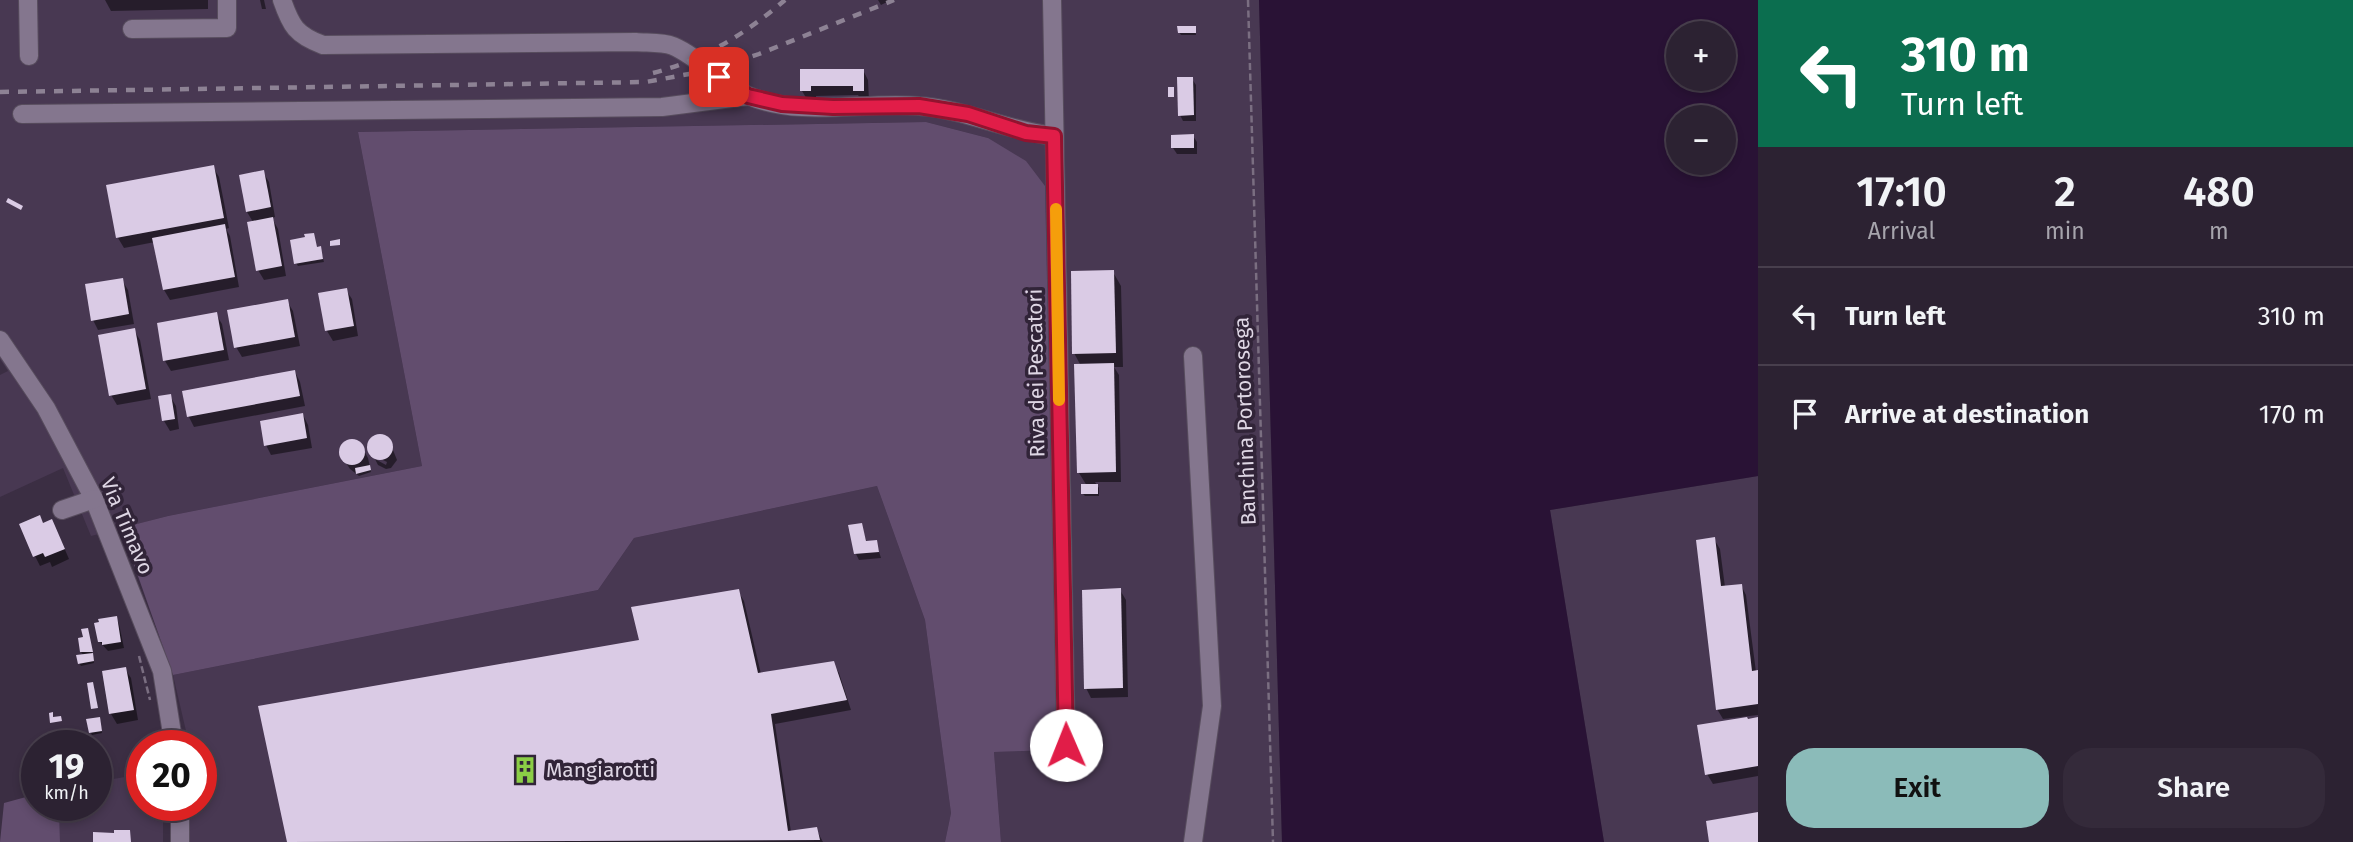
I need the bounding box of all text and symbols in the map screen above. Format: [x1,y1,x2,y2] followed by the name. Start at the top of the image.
[1666,21,1736,175] map controls
[1666,21,1736,91] button: +
[1901,25,2030,84] text: 310 m
[1786,28,1877,119] icon: left
[689,47,749,107] pin
[700,58,738,96] icon: arrive
[1901,85,2023,123] text: Turn left
[1666,105,1736,175] button: −
[1856,167,1947,217] text: 17:10
[2054,167,2076,217] text: 2
[2183,167,2255,217] text: 480
[1868,217,1935,245] text: Arrival
[2045,217,2085,245] text: min
[2209,217,2229,245] text: m
[1022,288,1050,458] street label: Riva dei Pescatori
[1786,297,1824,335] icon: left
[1845,301,1946,332] text: Turn left
[2258,301,2325,332] text: 310 m
[1228,316,1262,526] street label: Banchina Portorosega
[1786,395,1824,433] icon: arrive
[1845,399,2089,430] text: Arrive at destination
[2259,399,2325,430] text: 170 m
[95,474,159,578] street label: Via Timavo
[1029,708,1103,782] position arrow
[126,730,217,821] speed limit sign: 20
[49,745,84,787] text: 19
[1786,748,2049,828] button: Exit
[2063,748,2325,828] button: Share
[510,755,540,785] building icon: Mangiarotti
[546,757,655,783] place label: Mangiarotti
[44,782,89,804] text: km/h

